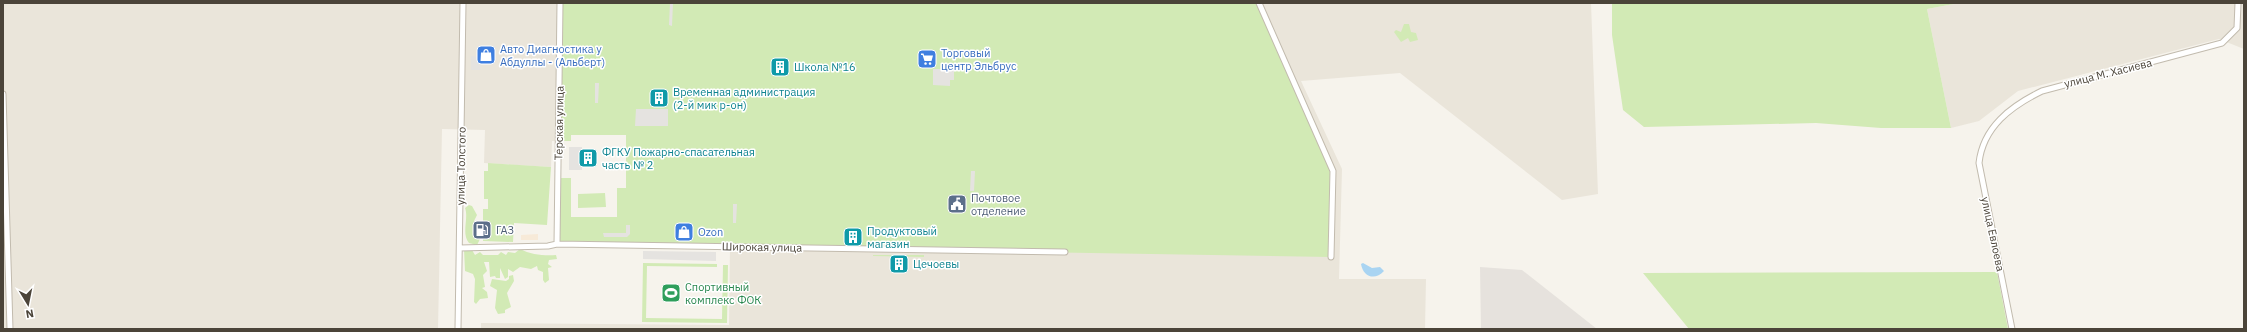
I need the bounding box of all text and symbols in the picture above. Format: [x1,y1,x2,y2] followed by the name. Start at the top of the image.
[500,42,605,69] place label: Авто Диагностика у Абдуллы - (Альберт)
[475,44,497,66] shop icon: Авто Диагностика у Абдуллы - (Альберт)
[941,46,1017,73] place label: Торговый центр Эльбрус
[916,48,938,70] supermarket icon: Торговый центр Эльбрус
[2063,55,2154,91] street label: улица М. Хасиева
[769,56,791,78] building icon: Школа №16
[794,60,856,74] place label: Школа №16
[673,85,815,112] place label: Временная администрация (2-й мик р-он)
[551,86,567,160] street label: Терская улица
[648,87,670,109] building icon: Временная администрация (2-й мик р-он)
[453,127,469,205] street label: улица Толстого
[602,145,755,172] place label: ФГКУ Пожарно-спасательная часть № 2
[577,147,599,169] building icon: ФГКУ Пожарно-спасательная часть № 2
[971,191,1026,218] place label: Почтовое отделение
[946,193,968,215] public building icon: Почтовое отделение
[1978,195,2008,273] street label: улица Евлоева
[471,219,493,241] fuel station icon: ГАЗ
[673,221,695,243] shop icon: Ozon
[496,223,514,237] place label: ГАЗ
[867,224,937,251] place label: Продуктовый магазин
[698,225,723,239] place label: Ozon
[842,226,864,248] building icon: Продуктовый магазин
[722,239,802,255] street label: Широкая улица
[888,253,910,275] building icon: Цечоевы
[913,257,959,271] place label: Цечоевы
[685,280,762,307] place label: Спортивный комплекс ФОК
[660,282,682,304] sports icon: Спортивный комплекс ФОК
[8,284,48,324] north arrow
[25,306,35,321] text: N

